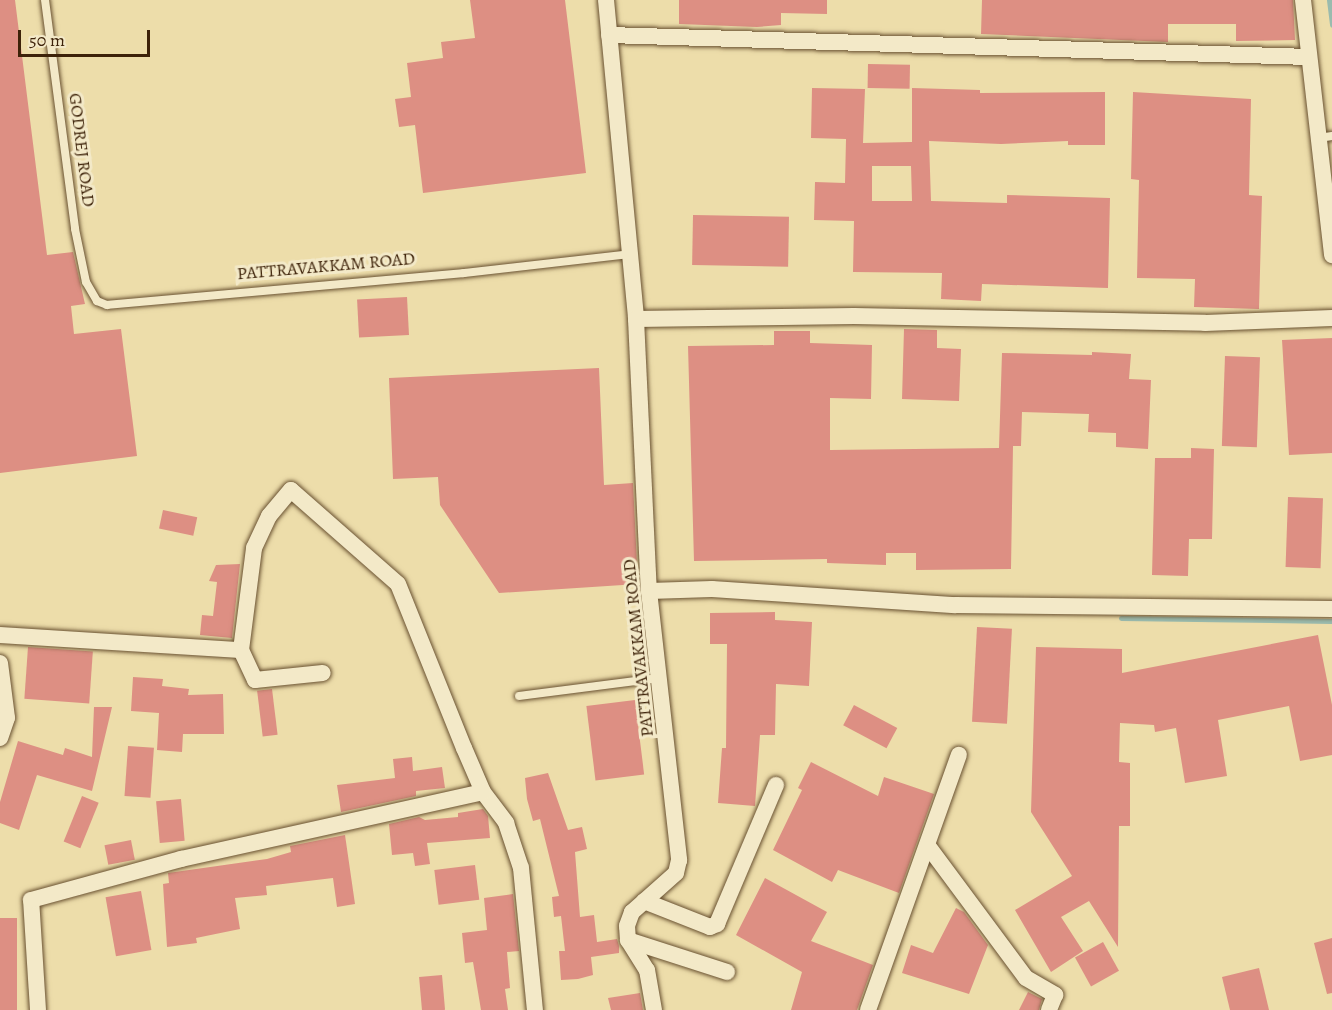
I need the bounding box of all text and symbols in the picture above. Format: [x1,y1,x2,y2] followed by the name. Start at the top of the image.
[21,18,153,56] scale bar
[29,28,65,52] text: 50 m
[64,92,100,208] street label: GODREJ ROAD
[236,247,416,285] street label: PATTRAVAKKAM ROAD
[618,558,658,738] street label: PATTRAVAKKAM ROAD

